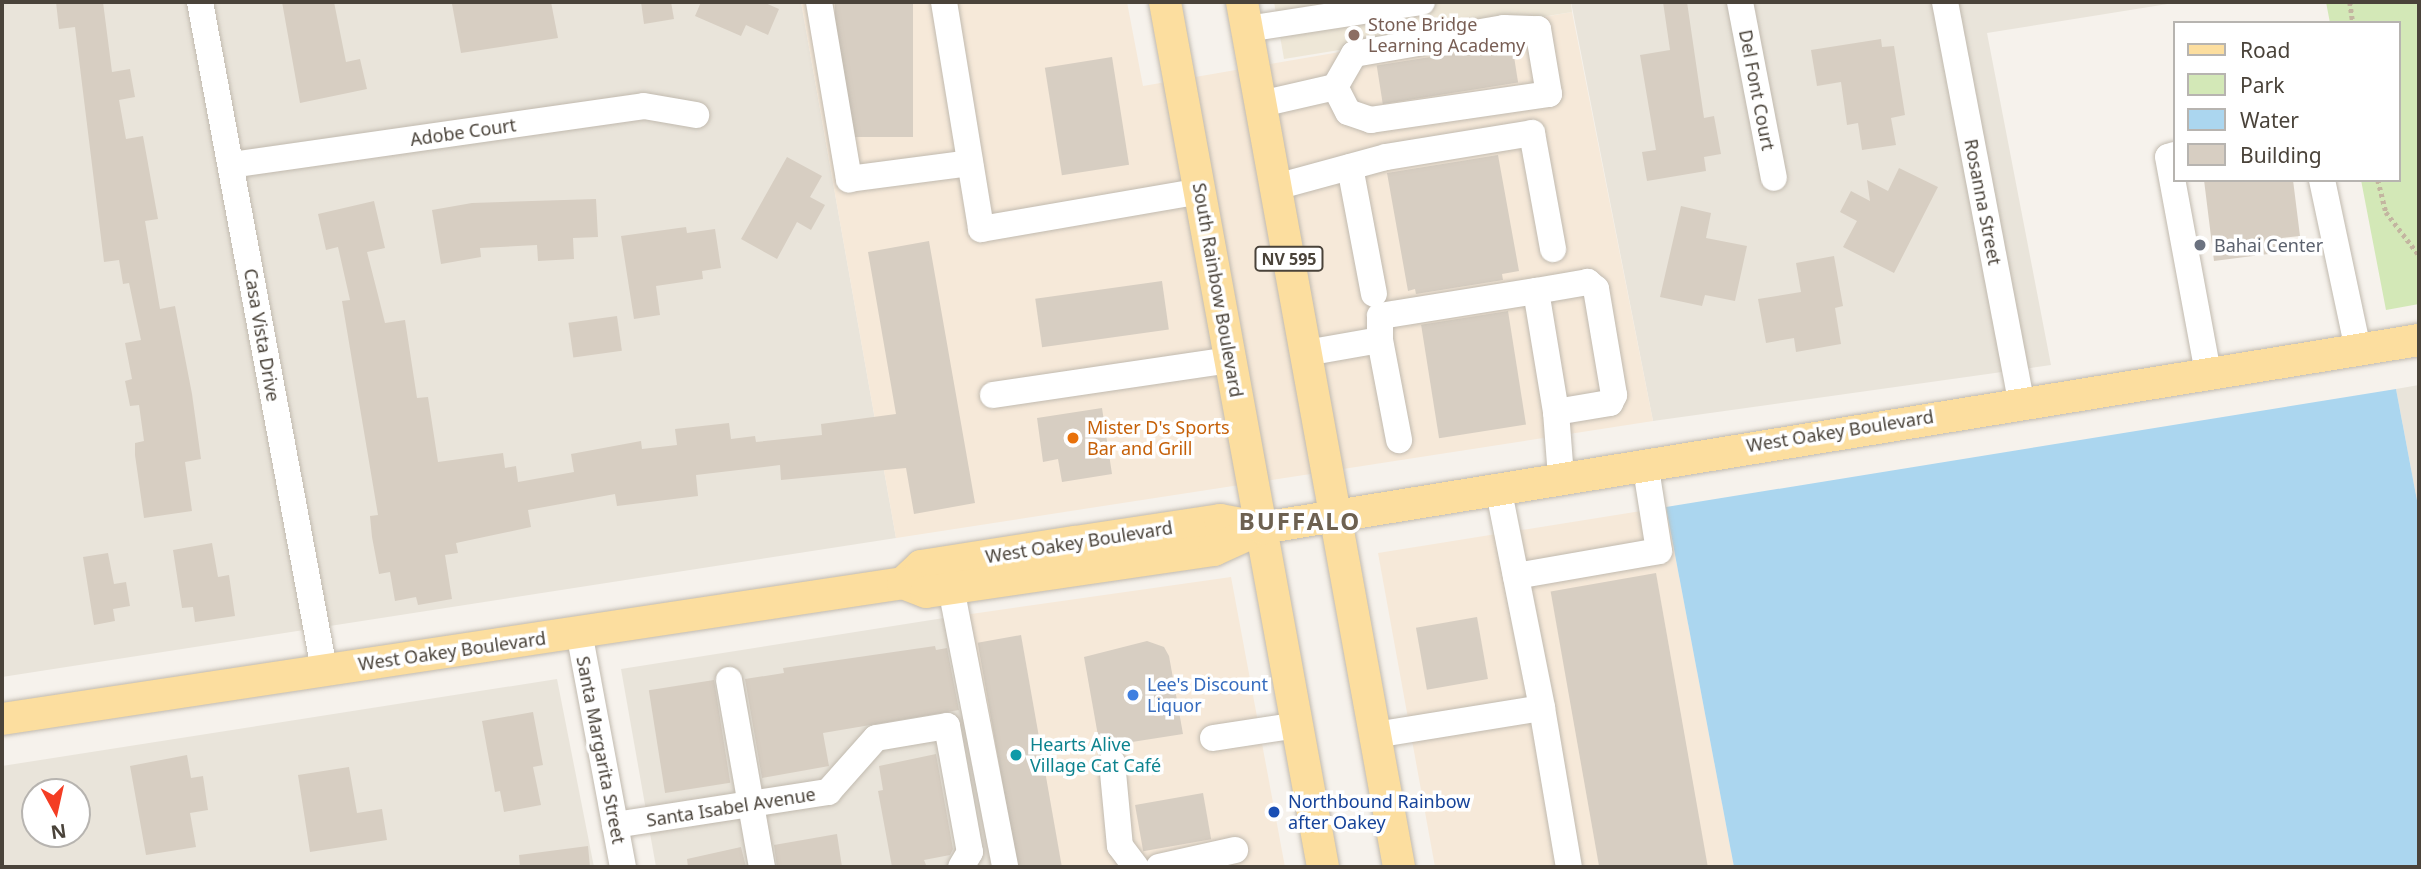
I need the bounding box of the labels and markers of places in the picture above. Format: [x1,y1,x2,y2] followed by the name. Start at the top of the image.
[1368,14,1525,56] place label: Stone Bridge Learning Academy
[1346,27,1362,43] marker: Stone Bridge Learning Academy
[2214,234,2323,256] place label: Bahai Center
[2192,237,2208,253] marker: Bahai Center
[1087,417,1230,460] place label: Mister D's Sports Bar and Grill
[1065,430,1081,446] marker: Mister D's Sports Bar and Grill
[1147,674,1268,716] place label: Lee's Discount Liquor
[1125,687,1141,703] marker: Lee's Discount Liquor
[1030,734,1161,776] place label: Hearts Alive Village Cat Café
[1008,747,1024,763] marker: Hearts Alive Village Cat Café
[1288,791,1470,834] place label: Northbound Rainbow after Oakey
[1266,804,1282,820] marker: Northbound Rainbow after Oakey

